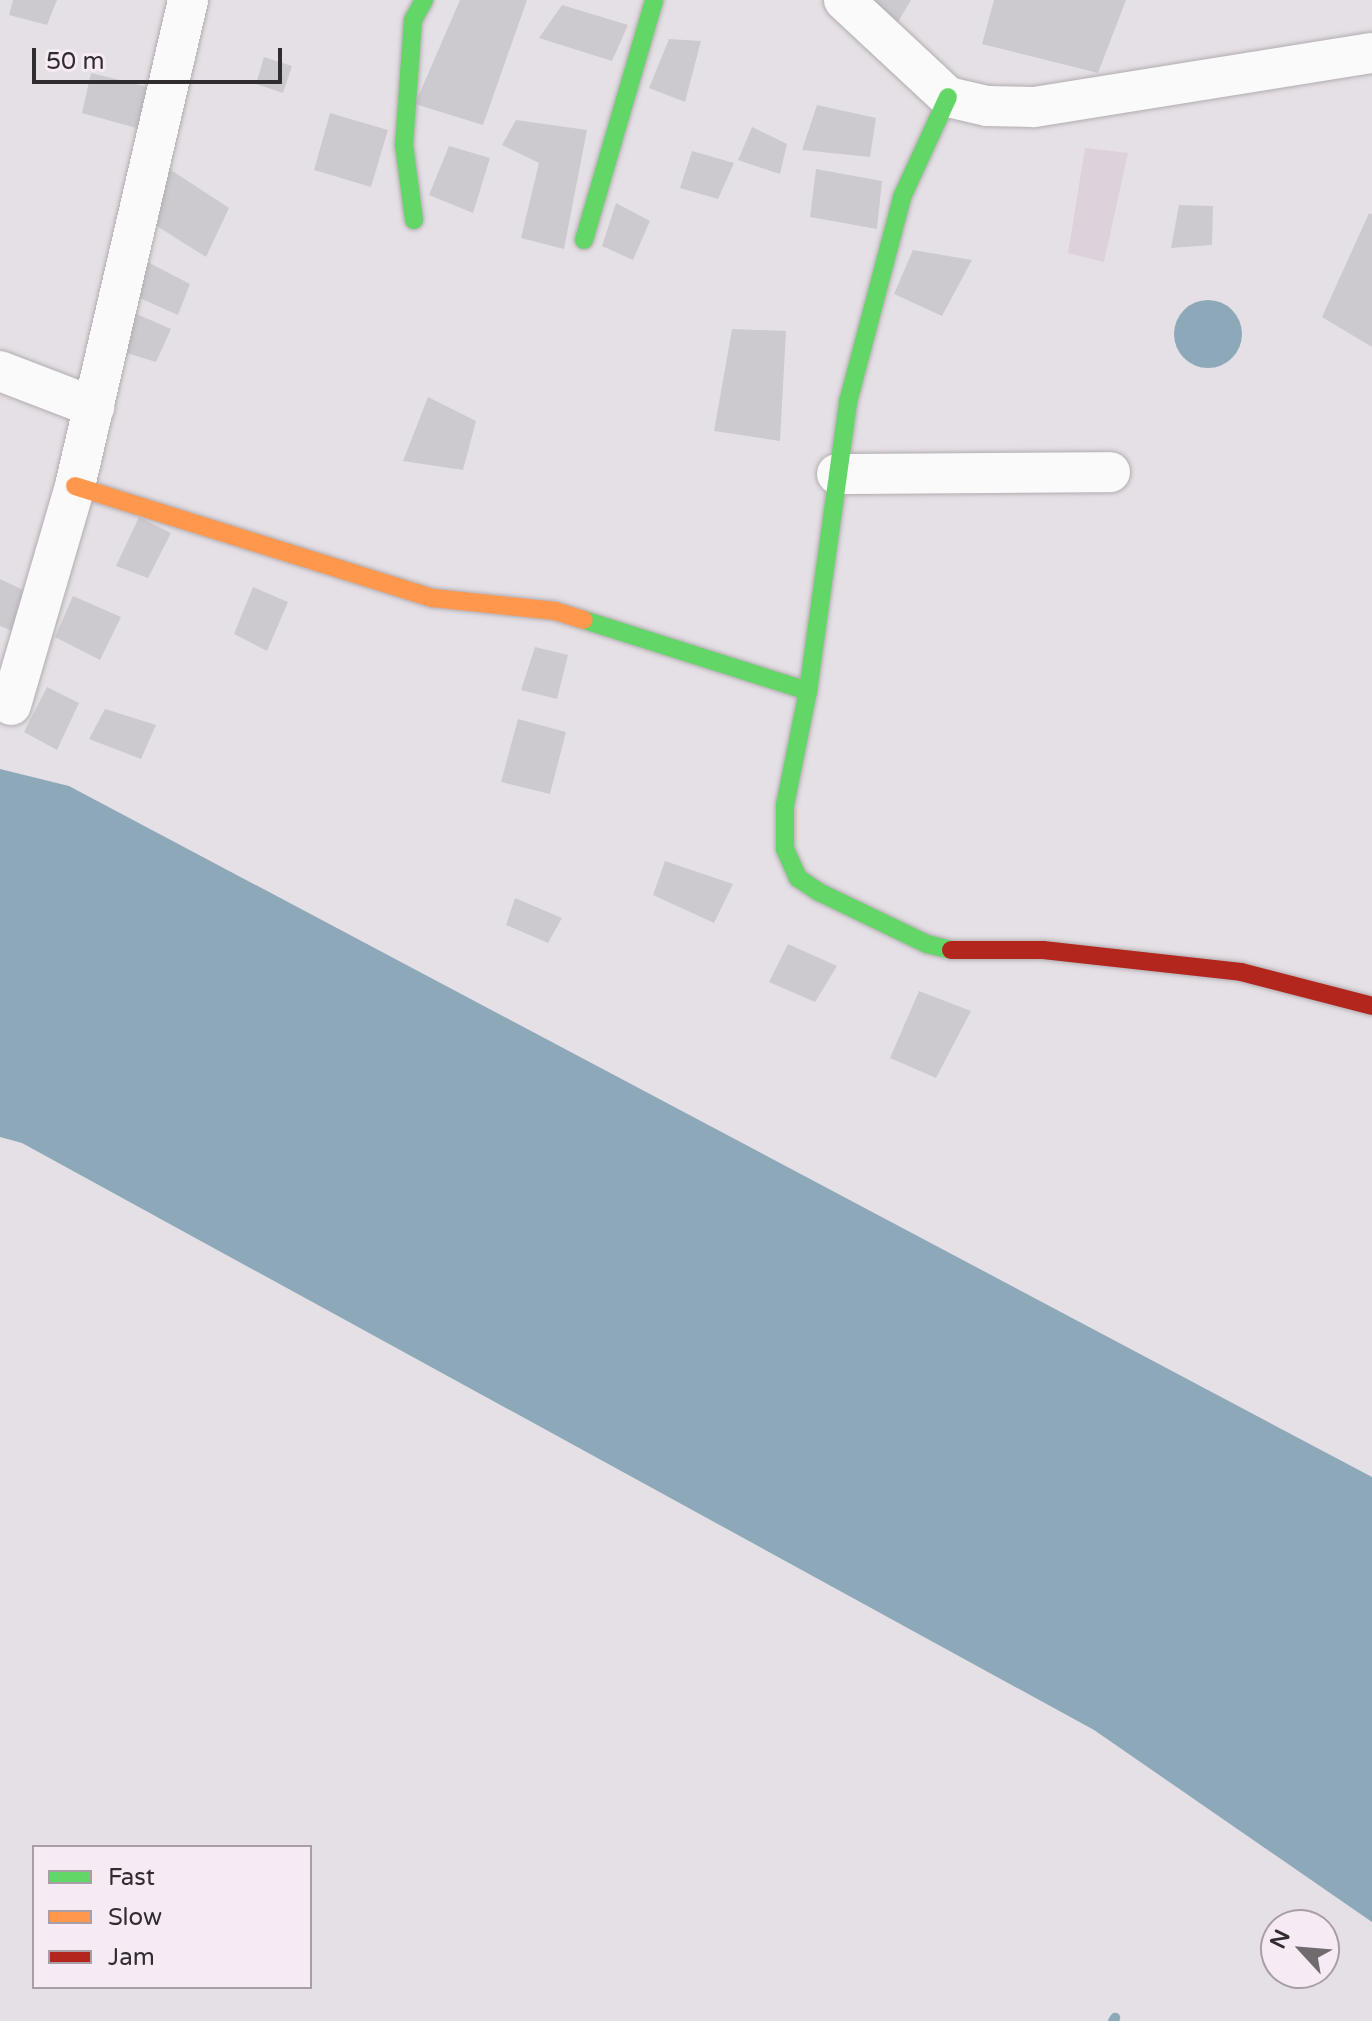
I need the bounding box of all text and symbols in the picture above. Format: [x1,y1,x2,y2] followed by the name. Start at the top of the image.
[36,32,286,82] scale bar
[46,47,104,76] text: 50 m
[32,1845,312,1989] legend
[108,1863,155,1892] text: Fast
[108,1903,162,1932] text: Slow
[1260,1909,1340,1989] north arrow
[1265,1926,1296,1953] text: N
[108,1943,155,1972] text: Jam

